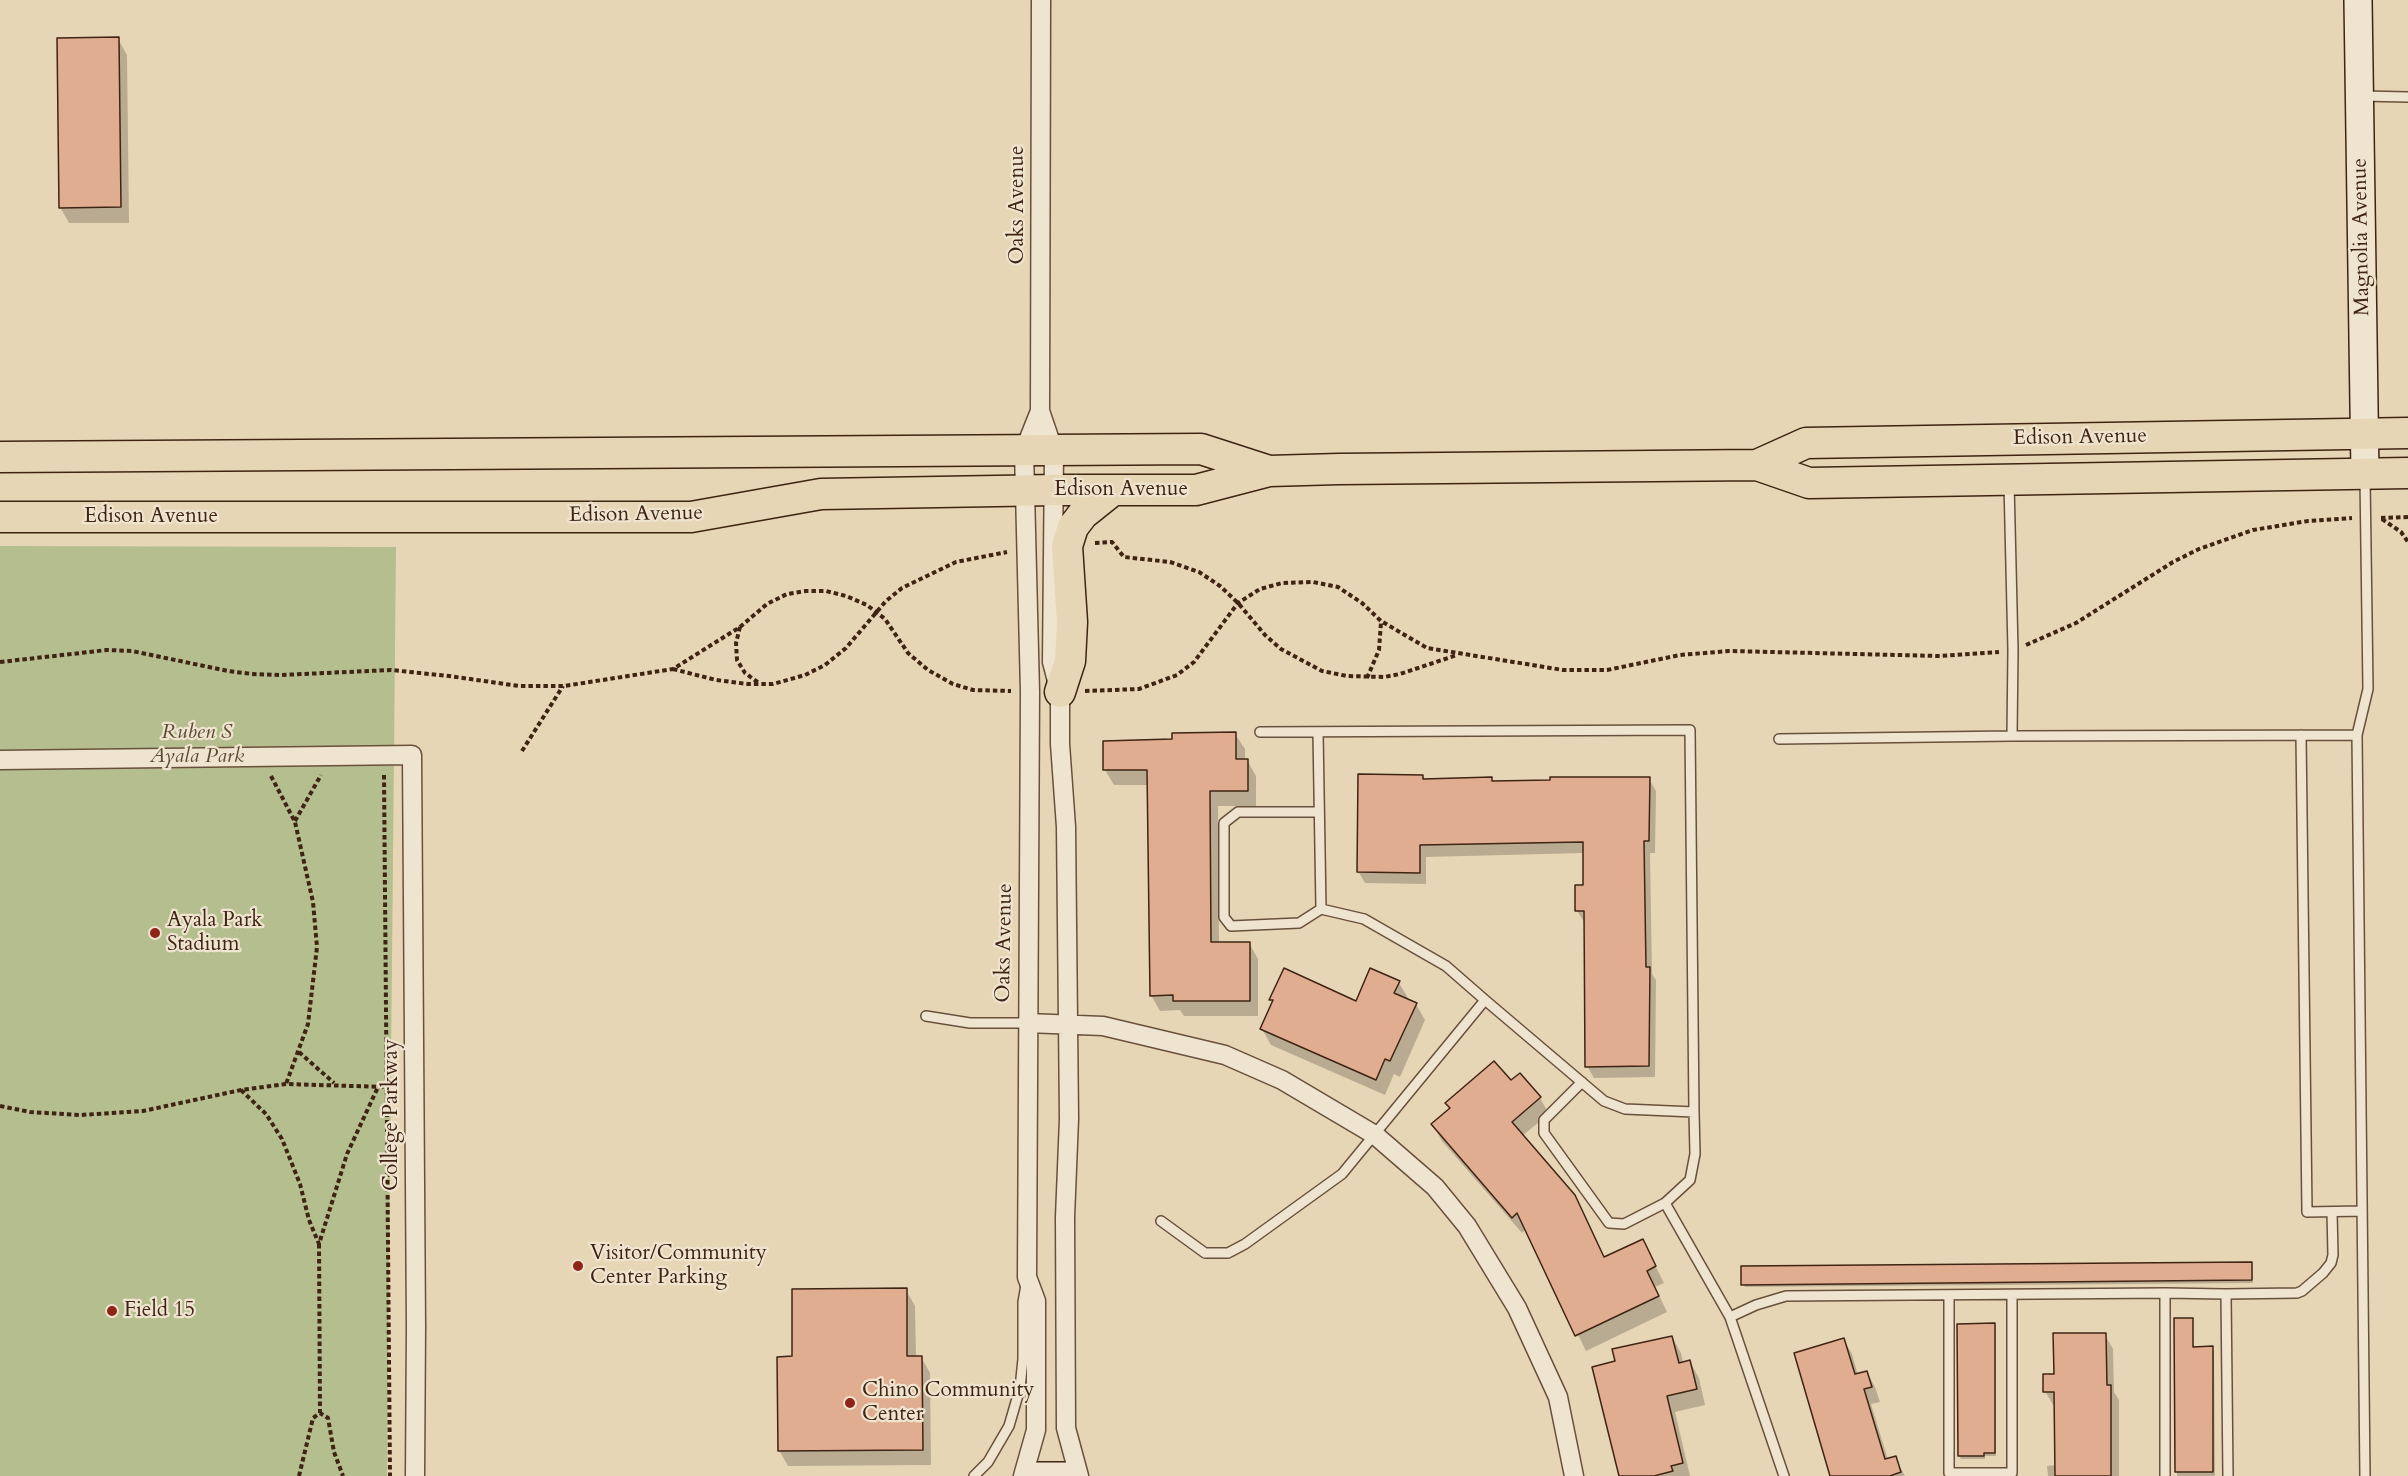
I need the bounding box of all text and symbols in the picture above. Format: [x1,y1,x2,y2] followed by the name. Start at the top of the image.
[1005,145,1031,265] street label: Oaks Avenue
[2348,158,2376,316] street label: Magnolia Avenue
[2013,424,2147,452] street label: Edison Avenue
[1054,477,1188,503] street label: Edison Avenue
[569,501,703,529] street label: Edison Avenue
[84,504,218,530] street label: Edison Avenue
[150,720,244,770] park label: Ruben S Ayala Park
[991,883,1019,1003] street label: Oaks Avenue
[167,908,263,958] place label: Ayala Park Stadium
[148,926,162,940] marker: Ayala Park Stadium
[379,1039,405,1191] street label: College Parkway
[590,1241,767,1291] place label: Visitor/Community Center Parking
[571,1259,585,1273] marker: Visitor/Community Center Parking
[124,1298,195,1324] place label: Field 15
[105,1304,119,1318] marker: Field 15
[862,1378,1034,1428] place label: Chino Community Center
[843,1396,857,1410] marker: Chino Community Center

